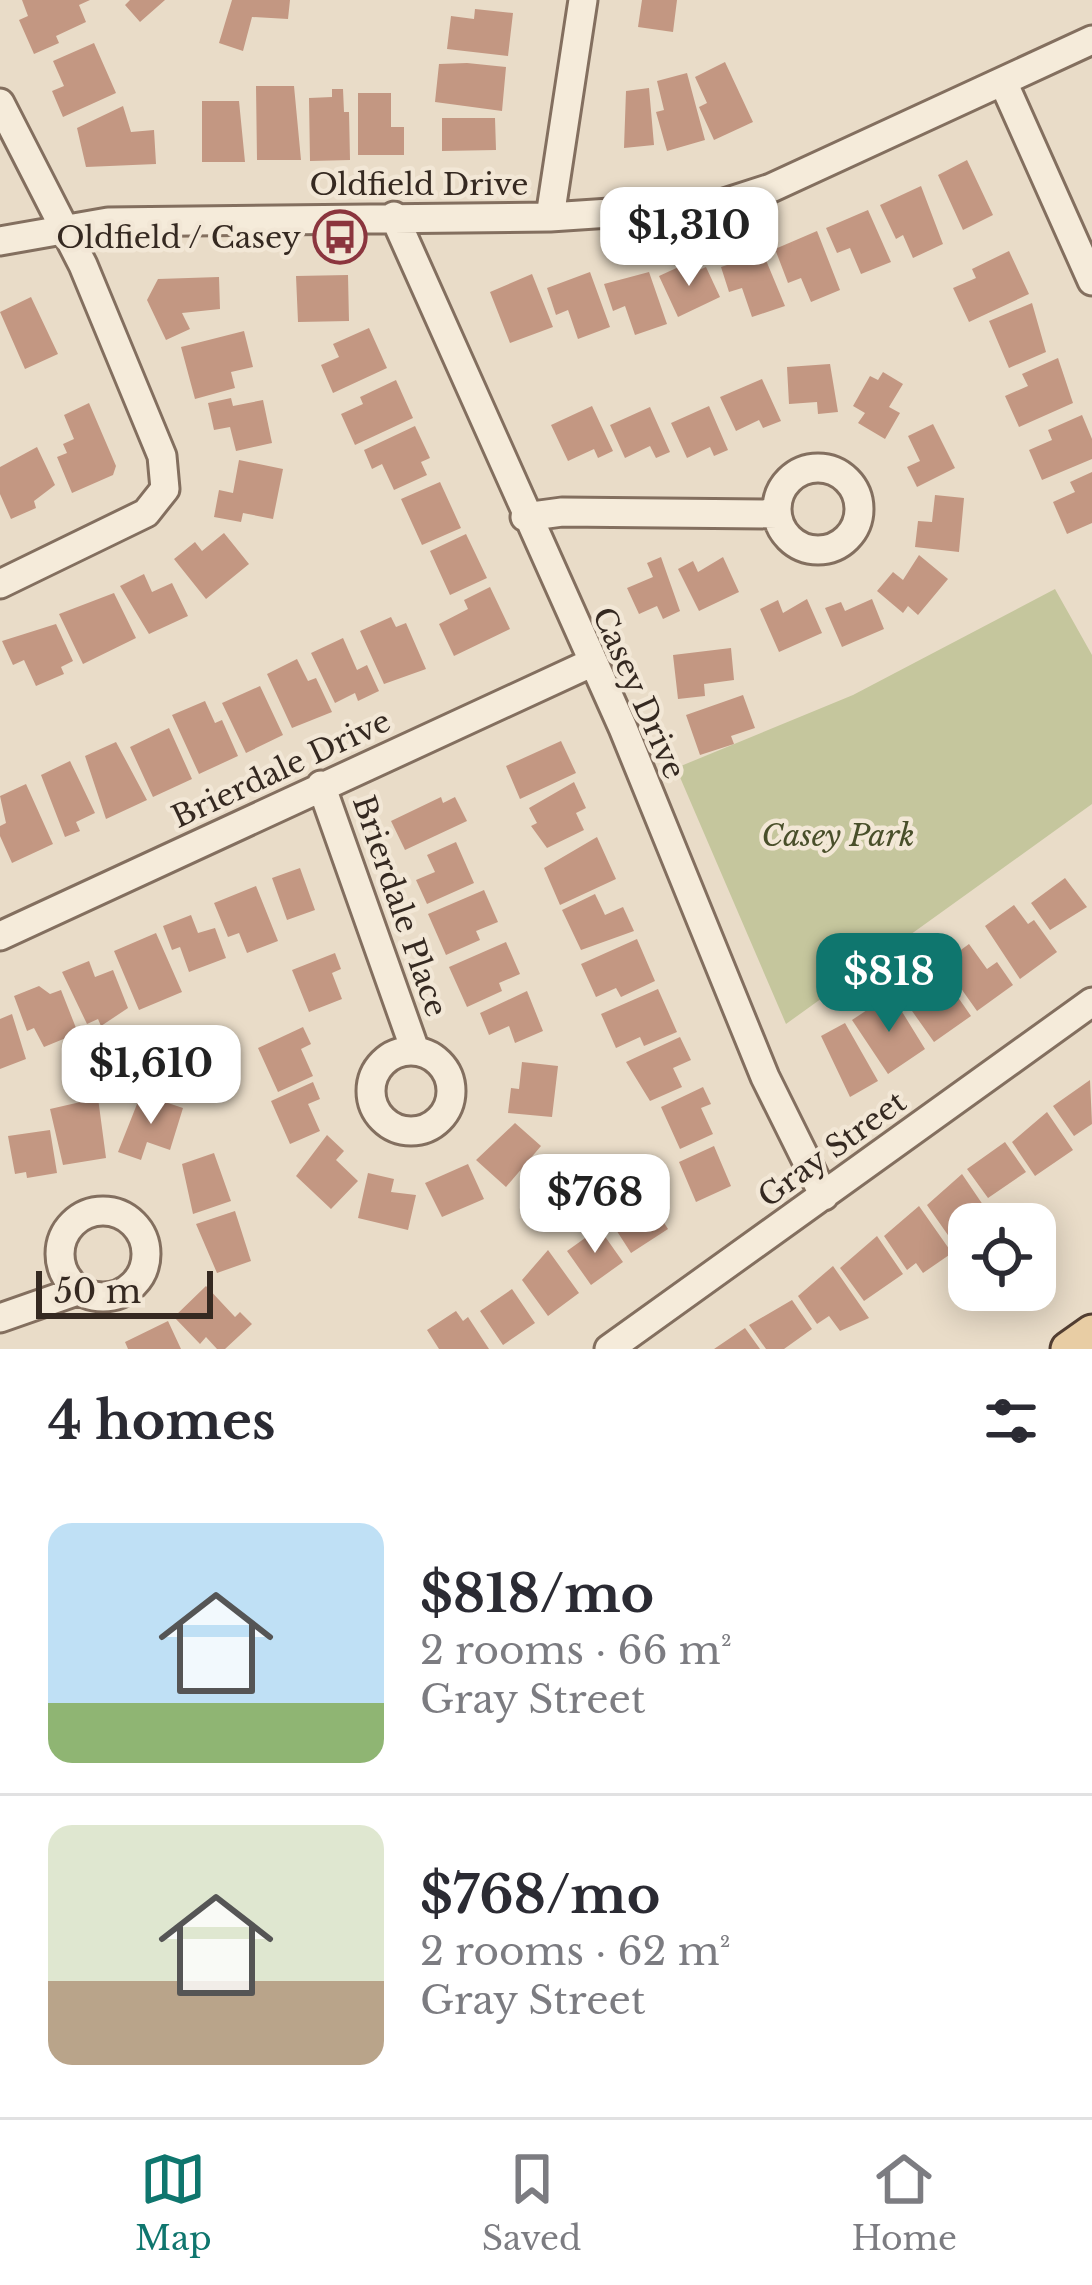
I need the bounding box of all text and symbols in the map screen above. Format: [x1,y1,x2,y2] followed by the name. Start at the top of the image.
[309,166,529,203] street label: Oldfield Drive
[591,187,787,289] pin: $1,310
[627,201,751,250] text: $1,310
[312,209,368,265] bus stop icon: Oldfield / Casey
[56,219,301,256] place label: Oldfield / Casey
[585,602,693,784] street label: Casey Drive
[166,702,396,836] street label: Brierdale Drive
[345,791,455,1021] street label: Brierdale Place
[761,817,915,854] park label: Casey Park
[818,933,960,1035] pin: $818
[843,947,935,996] text: $818
[53,1025,249,1127] pin: $1,610
[89,1039,213,1088] text: $1,610
[751,1083,914,1215] street label: Gray Street
[524,1154,666,1256] pin: $768
[547,1168,643,1217] text: $768
[948,1203,1056,1311] map controls
[948,1203,1056,1311] button: locate
[36,1265,213,1318] scale bar
[54,1271,141,1312] text: 50 m
[978,1388,1044,1454] icon: filters
[48,1390,276,1453] text: 4 homes
[420,1563,654,1626] text: $818/mo
[144,1571,288,1715] icon: home
[420,1626,732,1675] text: 2 rooms · 66 m²
[420,1675,646,1724] text: Gray Street
[420,1864,660,1927] text: $768/mo
[144,1873,288,2017] icon: home
[420,1927,731,1976] text: 2 rooms · 62 m²
[420,1976,646,2025] text: Gray Street
[135,2146,212,2259] tab: Map
[482,2146,581,2259] tab: Saved
[851,2146,957,2259] tab: Home

